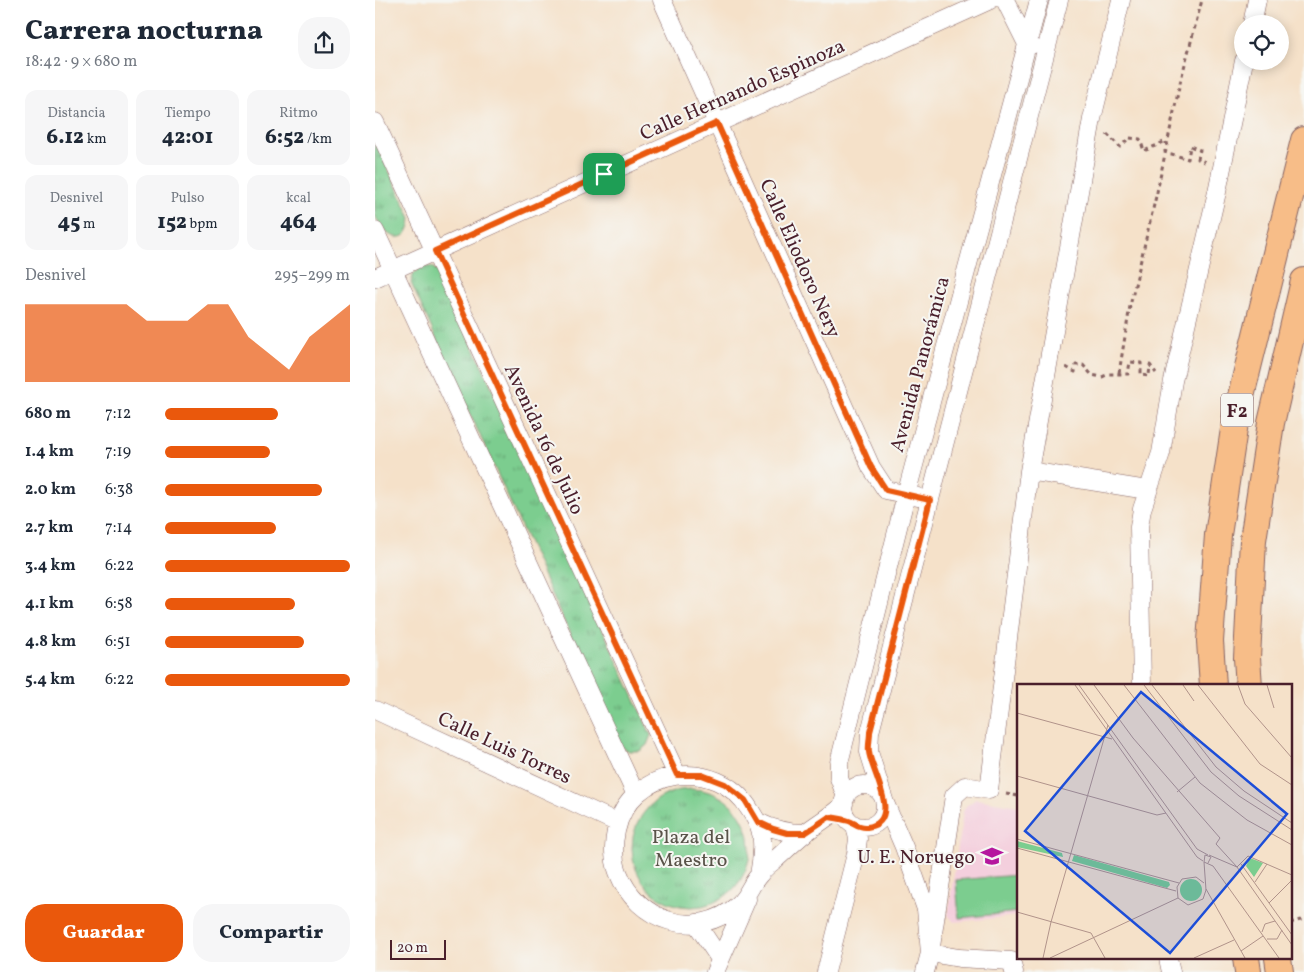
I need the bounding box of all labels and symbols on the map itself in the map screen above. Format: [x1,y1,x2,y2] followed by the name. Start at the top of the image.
[636,33,850,149] street label: Calle Hernando Espinoza
[583,153,625,195] pin
[751,175,847,343] street label: Calle Eliodoro Nery
[884,273,958,456] street label: Avenida Panorámica
[496,360,590,520] street label: Avenida 16 de Julio
[1221,394,1253,426] road number: F2
[1017,684,1291,960] inset map
[433,706,576,792] street label: Calle Luis Torres
[652,824,730,875] park label: Plaza del Maestro
[979,843,1005,869] school or university icon: U. E. Noruego
[857,844,975,872] place label: U. E. Noruego
[390,937,446,960] scale bar

